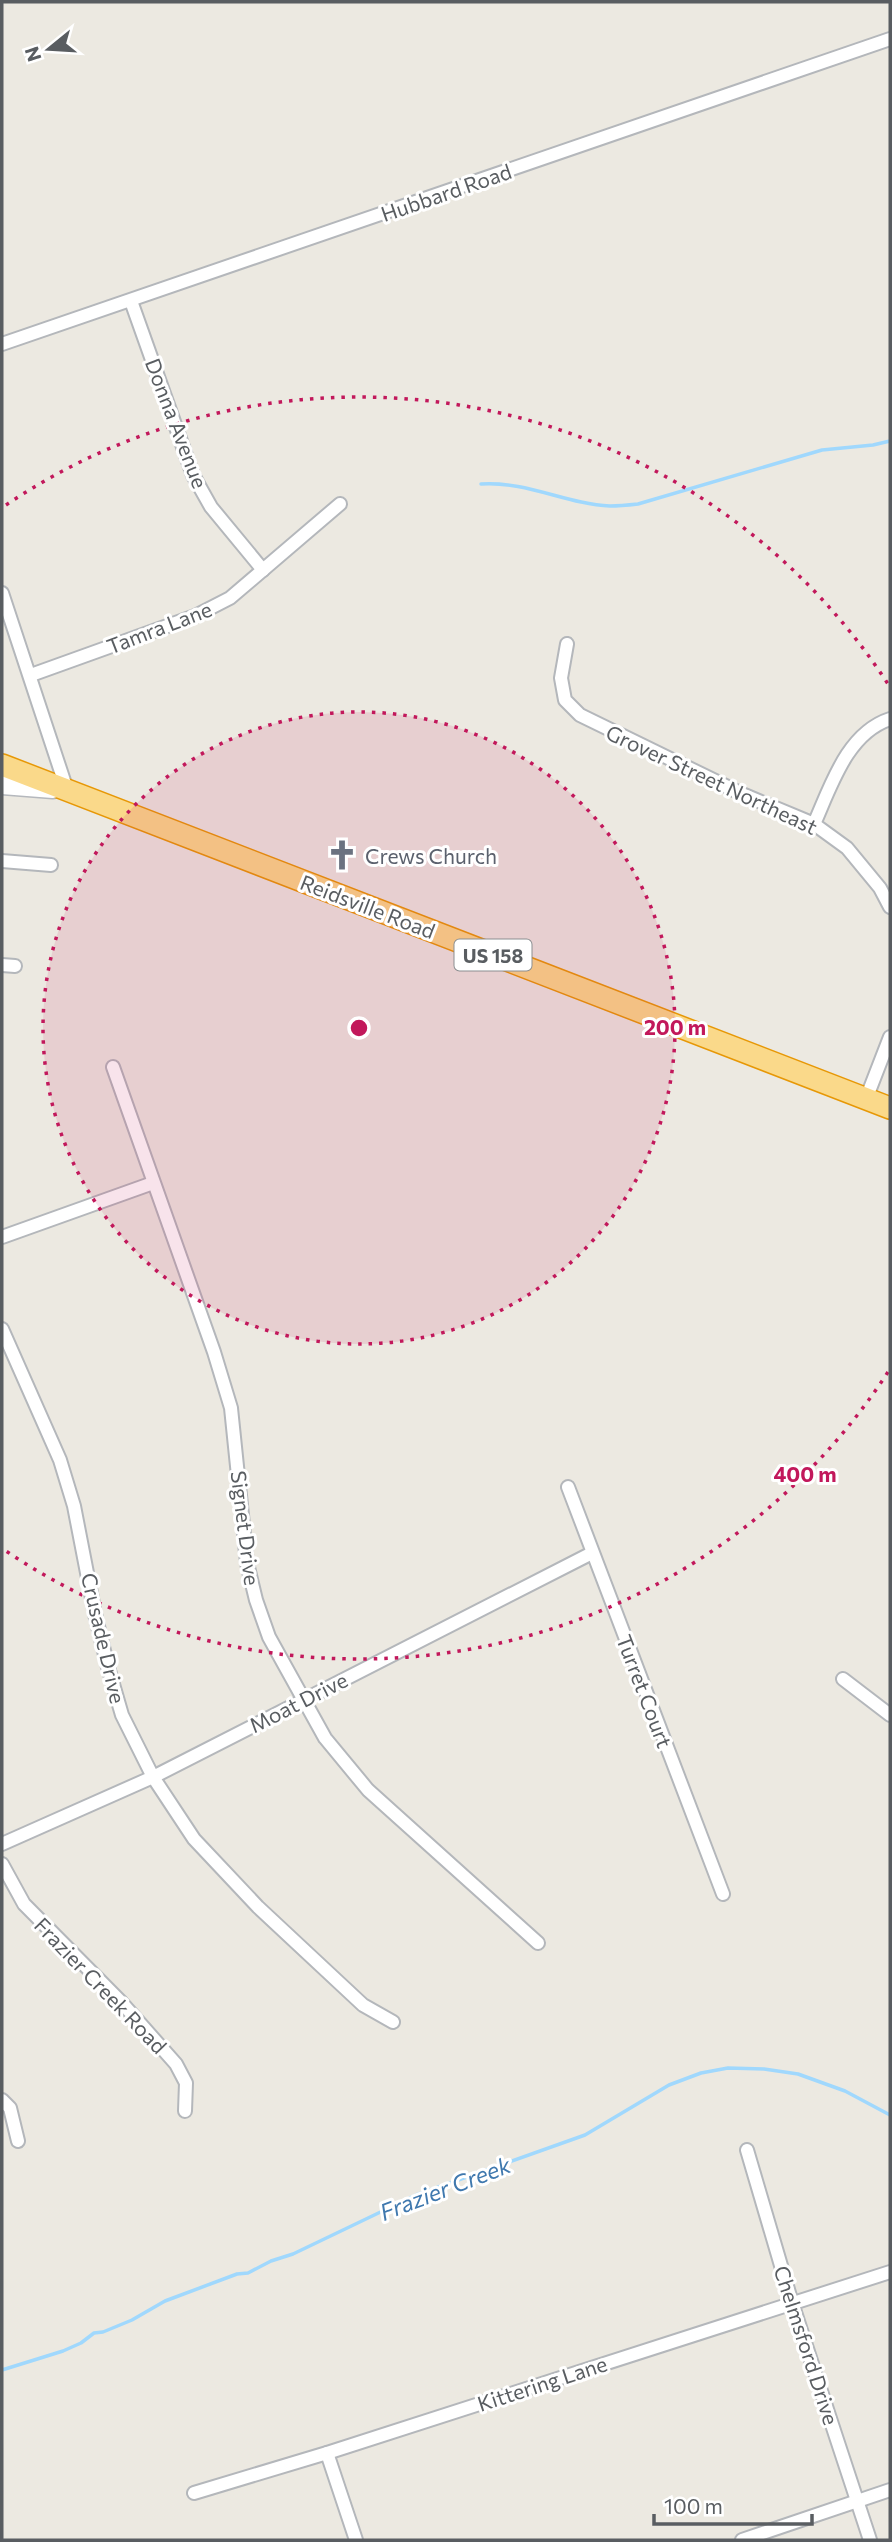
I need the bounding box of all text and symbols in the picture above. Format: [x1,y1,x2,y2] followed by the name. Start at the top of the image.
[14,14,84,84] north arrow
[19,44,45,65] text: N
[377,158,515,226] street label: Hubbard Road
[141,355,213,491] street label: Donna Avenue
[103,596,215,658] street label: Tamra Lane
[602,719,822,839] street label: Grover Street Northeast
[325,838,359,872] church icon: Crews Church
[365,843,497,868] place label: Crews Church
[297,869,439,943] street label: Reidsville Road
[454,939,532,970] road number: US 158
[644,1014,706,1039] text: 200 m
[347,1016,371,1040] centre of rings
[773,1461,837,1486] text: 400 m
[227,1469,265,1587] street label: Signet Drive
[77,1570,131,1706] street label: Crusade Drive
[612,1631,678,1751] street label: Turret Court
[245,1667,351,1737] street label: Moat Drive
[30,1912,172,2058] street label: Frazier Creek Road
[375,2150,515,2226] water label: Frazier Creek
[769,2262,845,2428] street label: Chelmsford Drive
[474,2350,610,2416] street label: Kittering Lane
[654,2482,812,2526] scale bar
[664,2493,723,2518] text: 100 m

